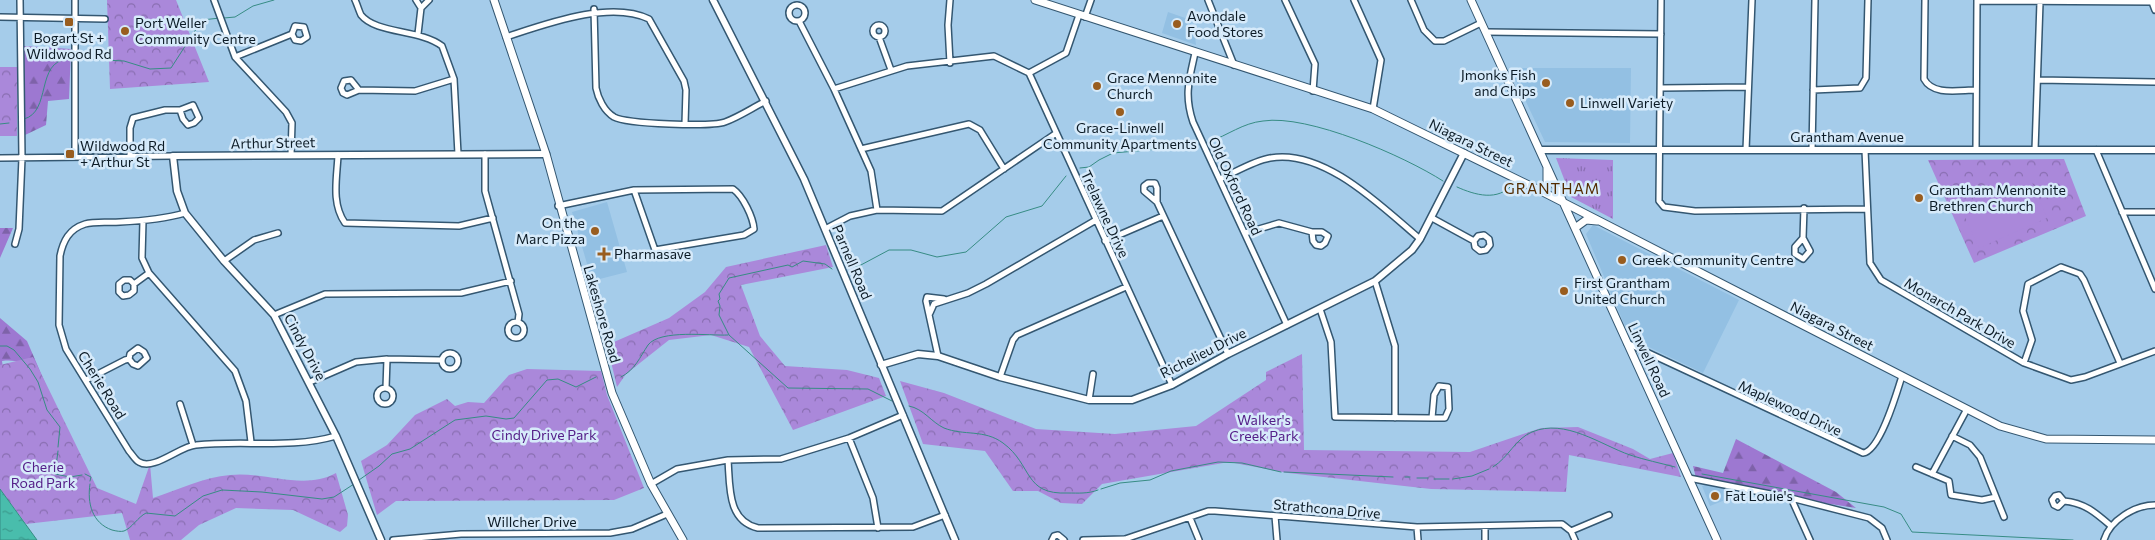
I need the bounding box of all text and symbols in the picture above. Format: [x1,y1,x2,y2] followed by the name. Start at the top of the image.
[1187,7,1263,40] place label: Avondale Food Stores
[135,14,256,47] place label: Port Weller Community Centre
[63,16,75,28] marker: Bogart St + Wildwood Rd
[1171,18,1183,30] marker: Avondale Food Stores
[119,25,131,37] marker: Port Weller Community Centre
[27,29,111,62] place label: Bogart St + Wildwood Rd
[1461,66,1536,99] place label: Jmonks Fish and Chips
[1107,69,1217,102] place label: Grace Mennonite Church
[1540,77,1552,89] marker: Jmonks Fish and Chips
[1091,80,1103,92] marker: Grace Mennonite Church
[1580,94,1673,111] place label: Linwell Variety
[1564,97,1576,109] marker: Linwell Variety
[1114,106,1126,118] marker: Grace-Linwell Community Apartments
[1426,115,1516,170] street label: Niagara Street
[1043,119,1197,152] place label: Grace-Linwell Community Apartments
[1790,128,1904,145] street label: Grantham Avenue
[231,133,316,152] street label: Arthur Street
[1205,134,1266,238] street label: Old Oxford Road
[80,137,165,170] place label: Wildwood Rd + Arthur St
[64,148,76,160] marker: Wildwood Rd + Arthur St
[1078,167,1133,260] street label: Trelawne Drive
[1504,179,1600,197] district label: GRANTHAM
[1929,181,2066,214] place label: Grantham Mennonite Brethren Church
[1913,192,1925,204] marker: Grantham Mennonite Brethren Church
[516,214,585,247] place label: On the Marc Pizza
[829,222,876,302] street label: Parnell Road
[589,225,601,237] marker: On the Marc Pizza
[614,245,691,262] place label: Pharmasave
[598,248,610,260] marker: Pharmasave
[1632,251,1794,268] place label: Greek Community Centre
[1616,254,1628,266] marker: Greek Community Centre
[580,263,625,365] street label: Lakeshore Road
[1574,274,1670,307] place label: First Grantham United Church
[1902,274,2019,351] street label: Monarch Park Drive
[1558,285,1570,297] marker: First Grantham United Church
[1788,297,1877,354] street label: Niagara Street
[281,311,330,383] street label: Cindy Drive
[1625,320,1674,400] street label: Linwell Road
[1157,324,1249,382] street label: Richelieu Drive
[75,348,130,422] street label: Cherie Road
[1736,376,1845,439] street label: Maplewood Drive
[1229,411,1299,444] park label: Walker's Creek Park
[491,426,597,443] park label: Cindy Drive Park
[11,458,76,491] park label: Cherie Road Park
[1725,487,1793,504] place label: Fat Louie's
[1709,490,1721,502] marker: Fat Louie's
[1273,495,1381,522] street label: Strathcona Drive
[487,513,577,530] street label: Willcher Drive

